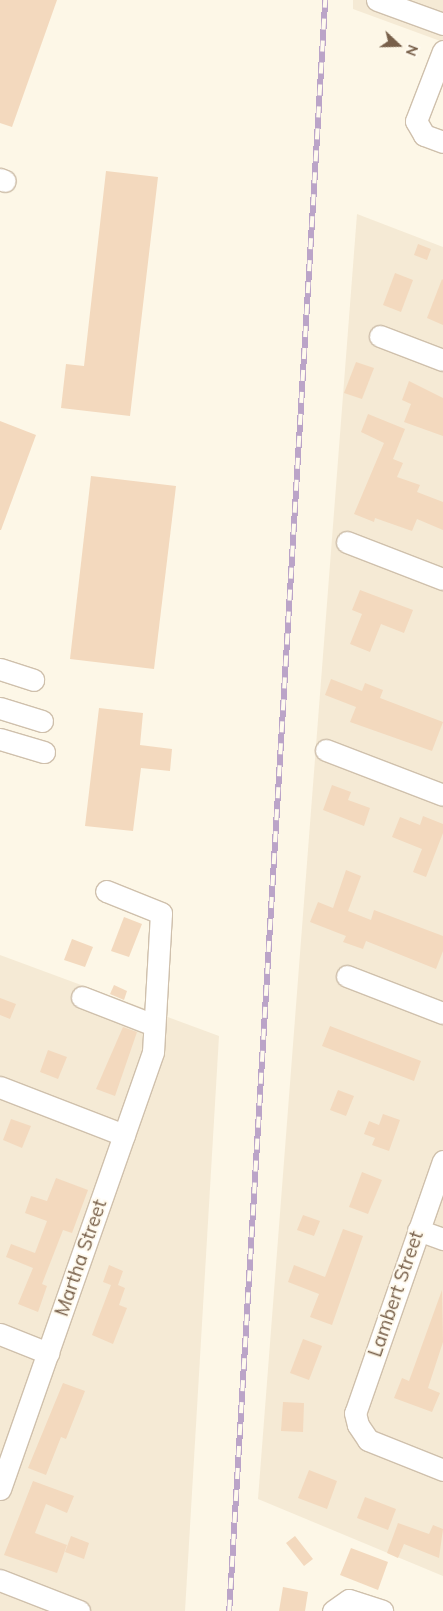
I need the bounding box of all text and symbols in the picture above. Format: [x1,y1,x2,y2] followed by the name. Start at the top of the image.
[373,20,423,70] north arrow
[402,42,422,59] text: N
[50,1197,112,1319] street label: Martha Street
[364,1228,428,1360] street label: Lambert Street

